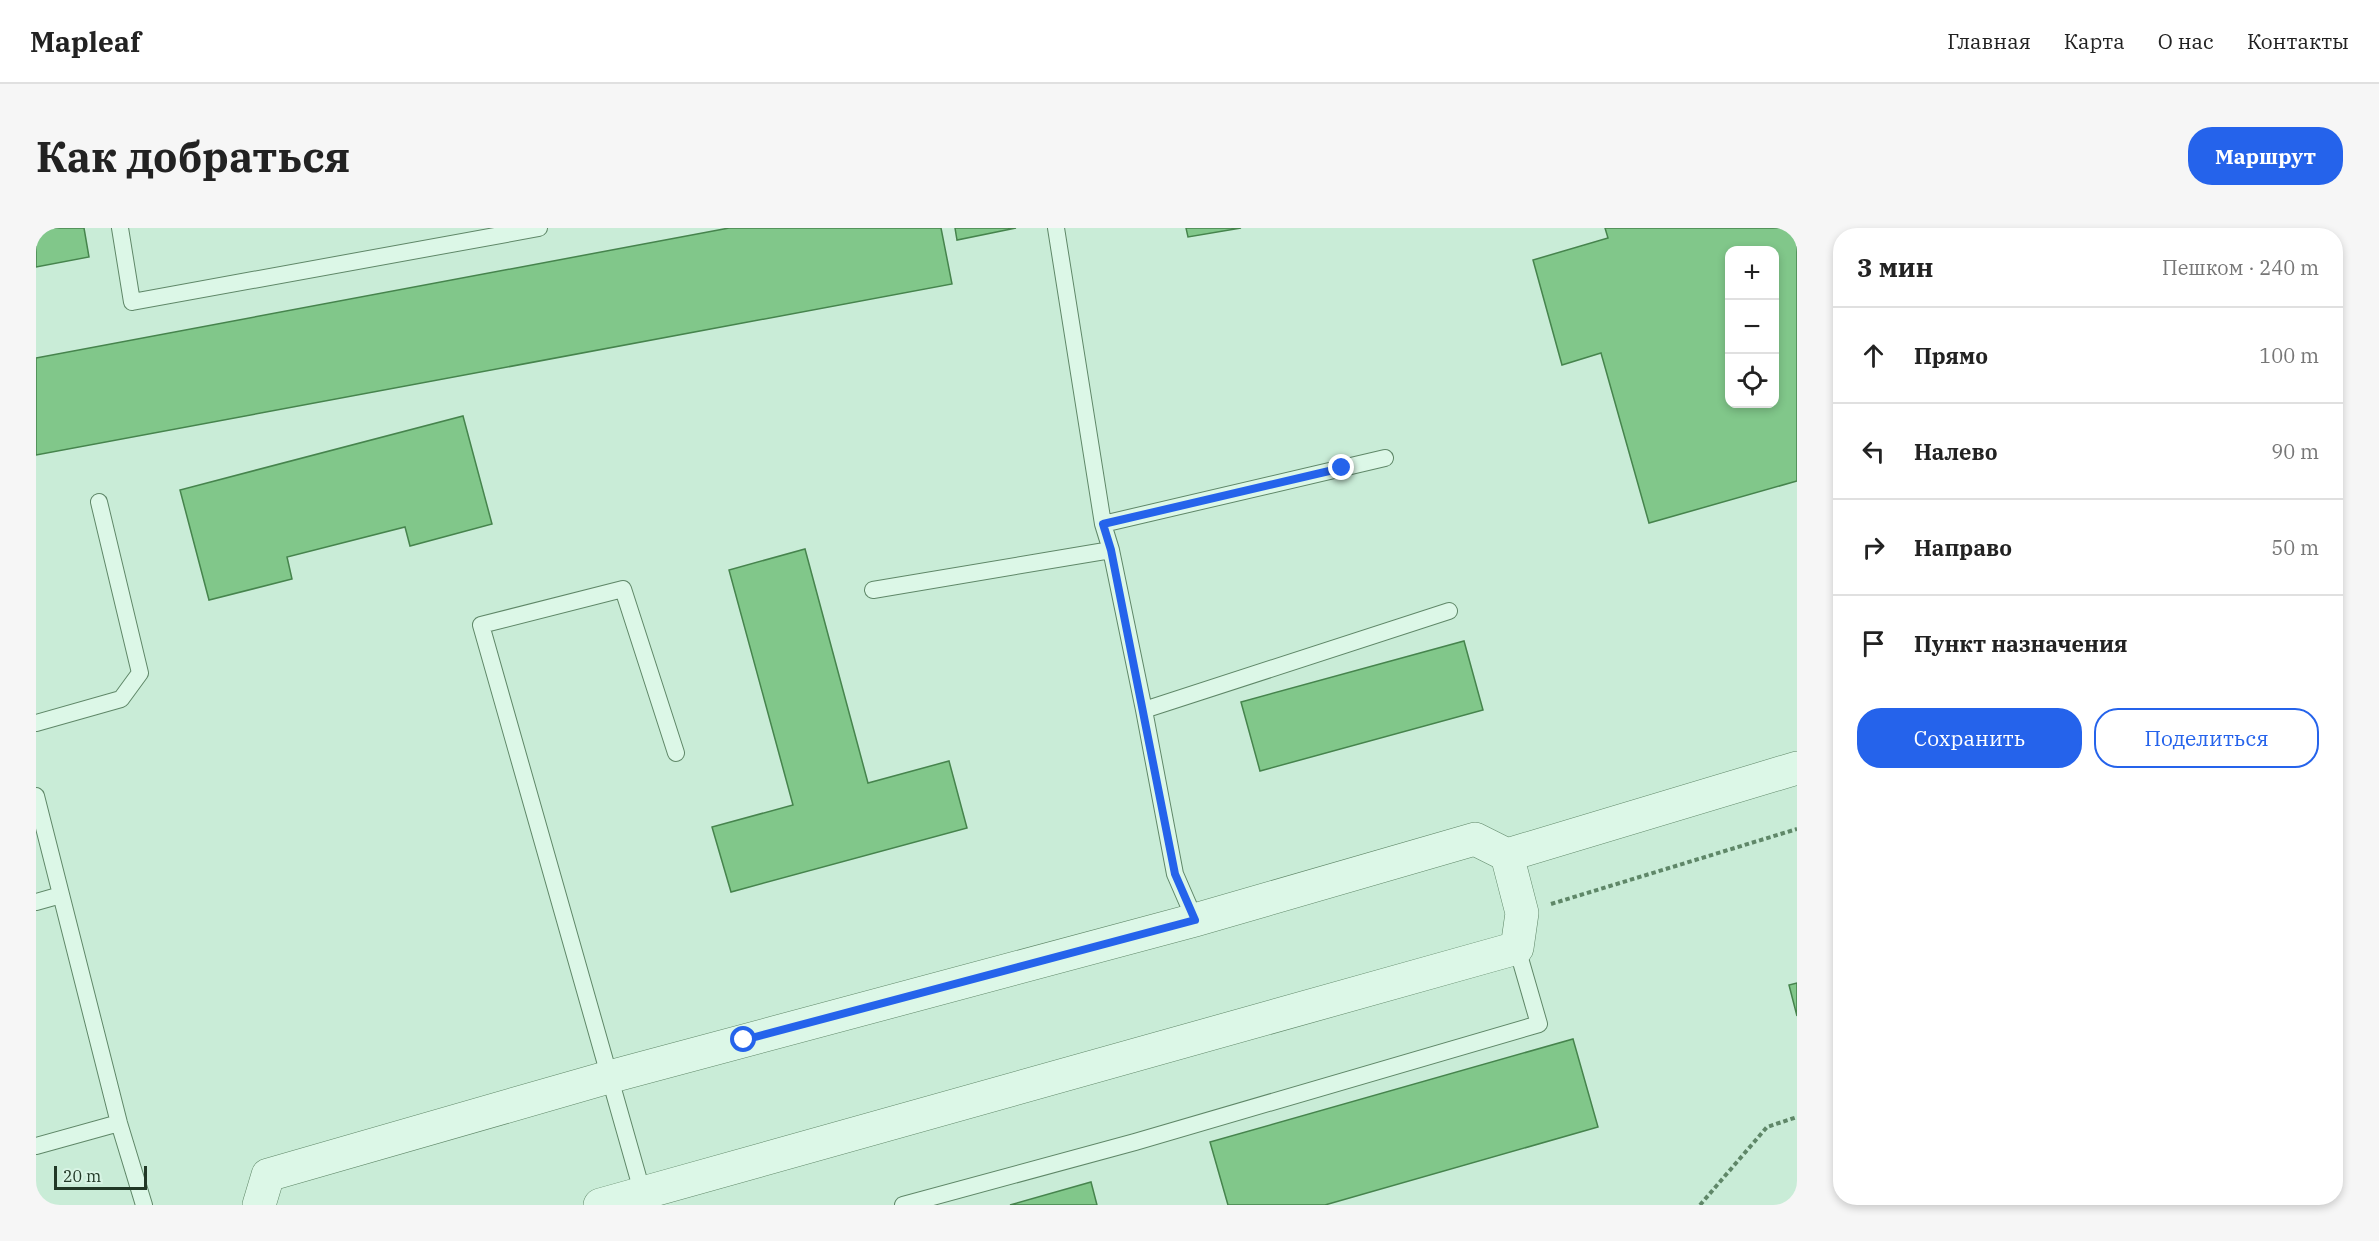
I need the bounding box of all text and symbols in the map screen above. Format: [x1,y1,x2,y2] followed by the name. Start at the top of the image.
[30,23,141,60] text: Mapleaf
[1947,27,2031,55] text: Главная
[2064,27,2125,55] text: Карта
[2158,27,2214,55] text: О нас
[2247,27,2349,55] text: Контакты
[2188,127,2343,185] button: Маршрут
[36,129,350,184] text: Как добраться
[1725,246,1779,408] map controls
[1725,246,1779,300] button: +
[1857,250,1933,284] text: 3 мин
[2162,254,2319,281] text: Пешком · 240 m
[1725,300,1779,354] button: −
[1857,339,1890,372] icon: ahead
[1914,341,1988,370] text: Прямо
[2259,342,2319,369] text: 100 m
[1725,354,1779,408] button: locate
[1857,435,1890,468] icon: left
[1914,437,1998,466] text: Налево
[2271,438,2319,465] text: 90 m
[1328,454,1354,480] route end
[1857,531,1890,564] icon: right
[1914,533,2012,562] text: Направо
[2271,534,2319,561] text: 50 m
[1857,627,1890,660] icon: arrive
[1914,629,2128,658] text: Пункт назначения
[1857,708,2082,768] button: Сохранить
[2094,708,2319,768] button: Поделиться
[730,1026,756,1052] route start
[54,1163,147,1190] scale bar
[63,1166,101,1186] text: 20 m

